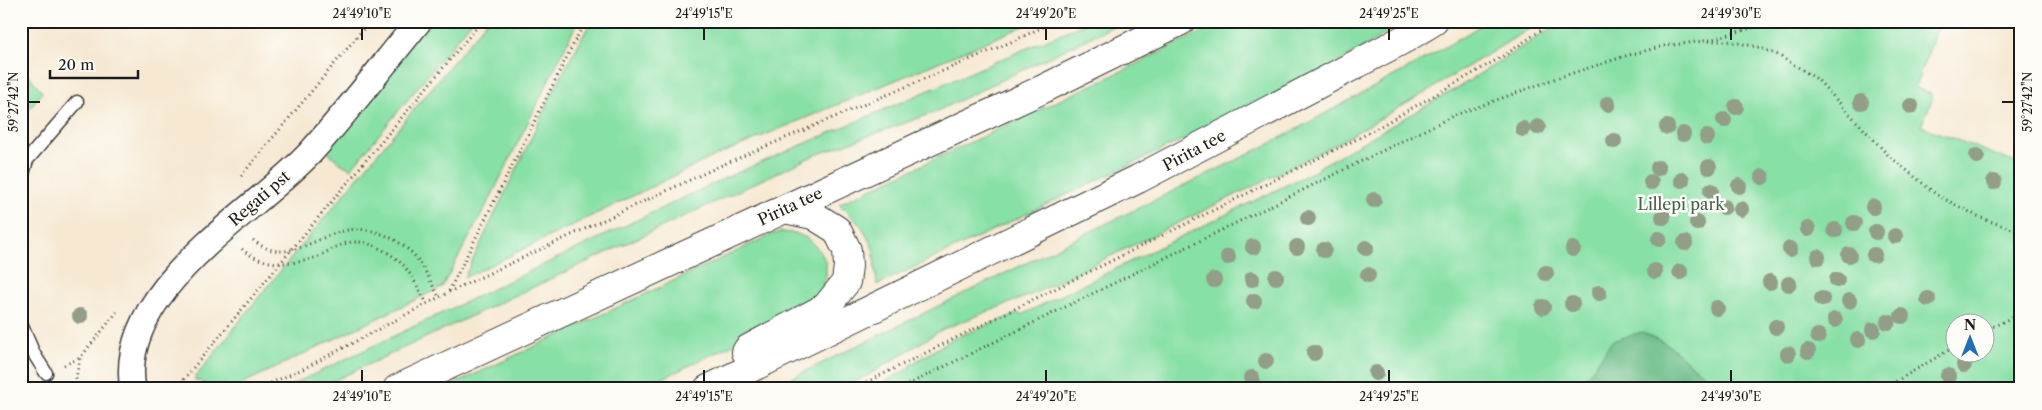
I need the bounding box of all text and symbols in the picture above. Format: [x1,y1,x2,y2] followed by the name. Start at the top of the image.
[333,6,391,21] text: 24°49'10"E
[675,6,733,21] text: 24°49'15"E
[1016,6,1076,21] text: 24°49'20"E
[1359,6,1419,21] text: 24°49'25"E
[1701,6,1761,21] text: 24°49'30"E
[50,48,138,80] scale bar
[58,55,94,74] text: 20 m
[6,72,21,132] text: 59°27'42"N
[2020,72,2035,132] text: 59°27'42"N
[1159,125,1229,175] street label: Pirita tee
[224,166,294,230] street label: Regati pst
[755,182,825,230] street label: Pirita tee
[1637,194,1725,214] park label: Lillepi park
[1944,312,1994,362] north arrow
[1964,316,1976,334] text: N
[333,389,391,404] text: 24°49'10"E
[675,389,733,404] text: 24°49'15"E
[1016,389,1076,404] text: 24°49'20"E
[1359,389,1419,404] text: 24°49'25"E
[1701,389,1761,404] text: 24°49'30"E

